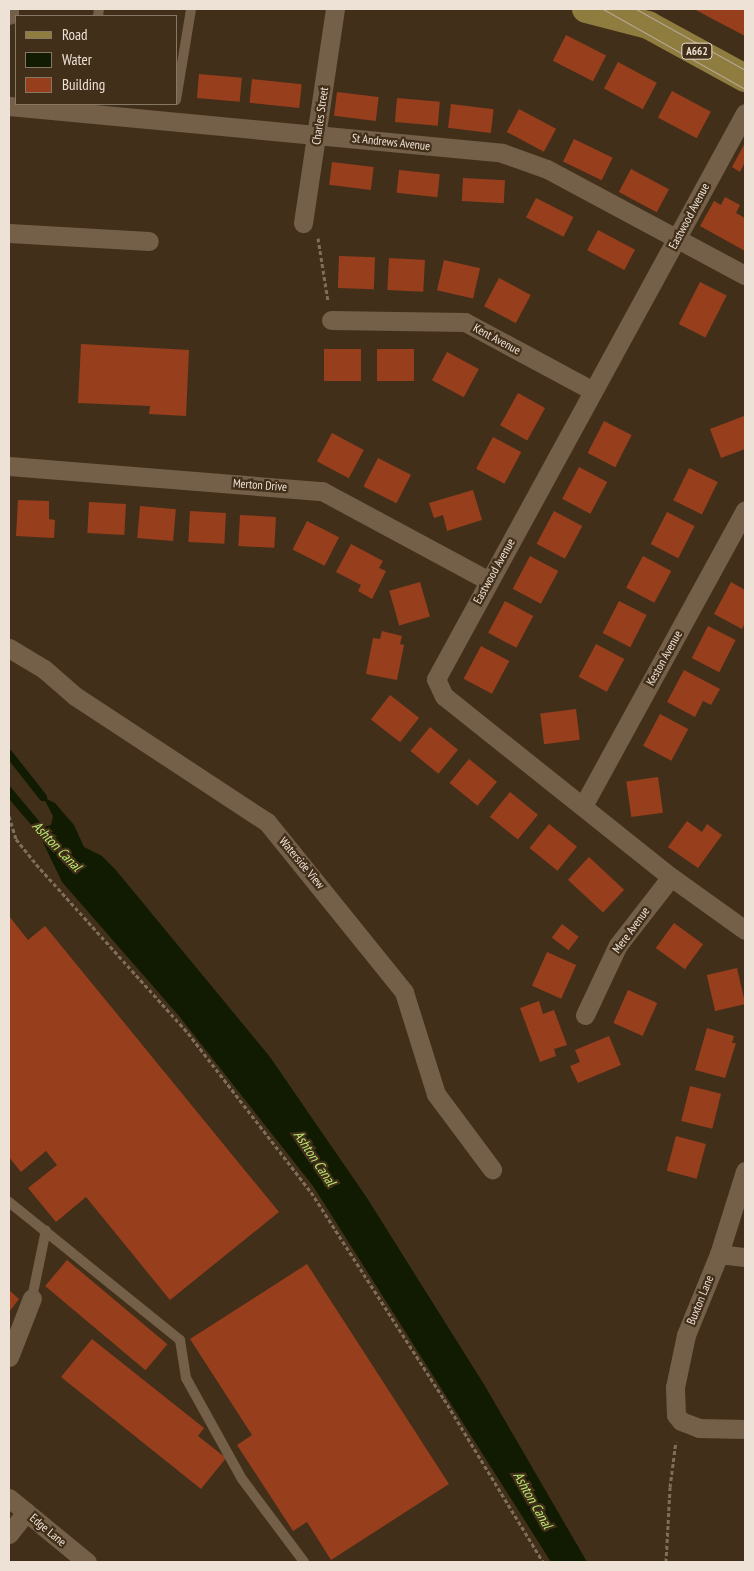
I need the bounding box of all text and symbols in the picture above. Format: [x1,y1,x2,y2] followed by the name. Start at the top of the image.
[15,15,178,105] legend
[62,25,88,44] text: Road
[681,42,713,59] road number: A662
[62,50,92,69] text: Water
[62,75,105,94] text: Building
[309,86,331,146] street label: Charles Street
[351,131,431,153] street label: St Andrews Avenue
[666,181,712,251] street label: Eastwood Avenue
[471,320,523,358] street label: Kent Avenue
[232,476,288,494] street label: Merton Drive
[470,536,518,606] street label: Eastwood Avenue
[643,628,685,688] street label: Keston Avenue
[29,817,85,875] water label: Ashton Canal
[276,834,328,892] street label: Waterside View
[609,904,653,956] street label: Mere Avenue
[290,1127,340,1189] water label: Ashton Canal
[684,1273,716,1327] street label: Buxton Lane
[510,1468,556,1532] water label: Ashton Canal
[27,1511,69,1549] street label: Edge Lane

